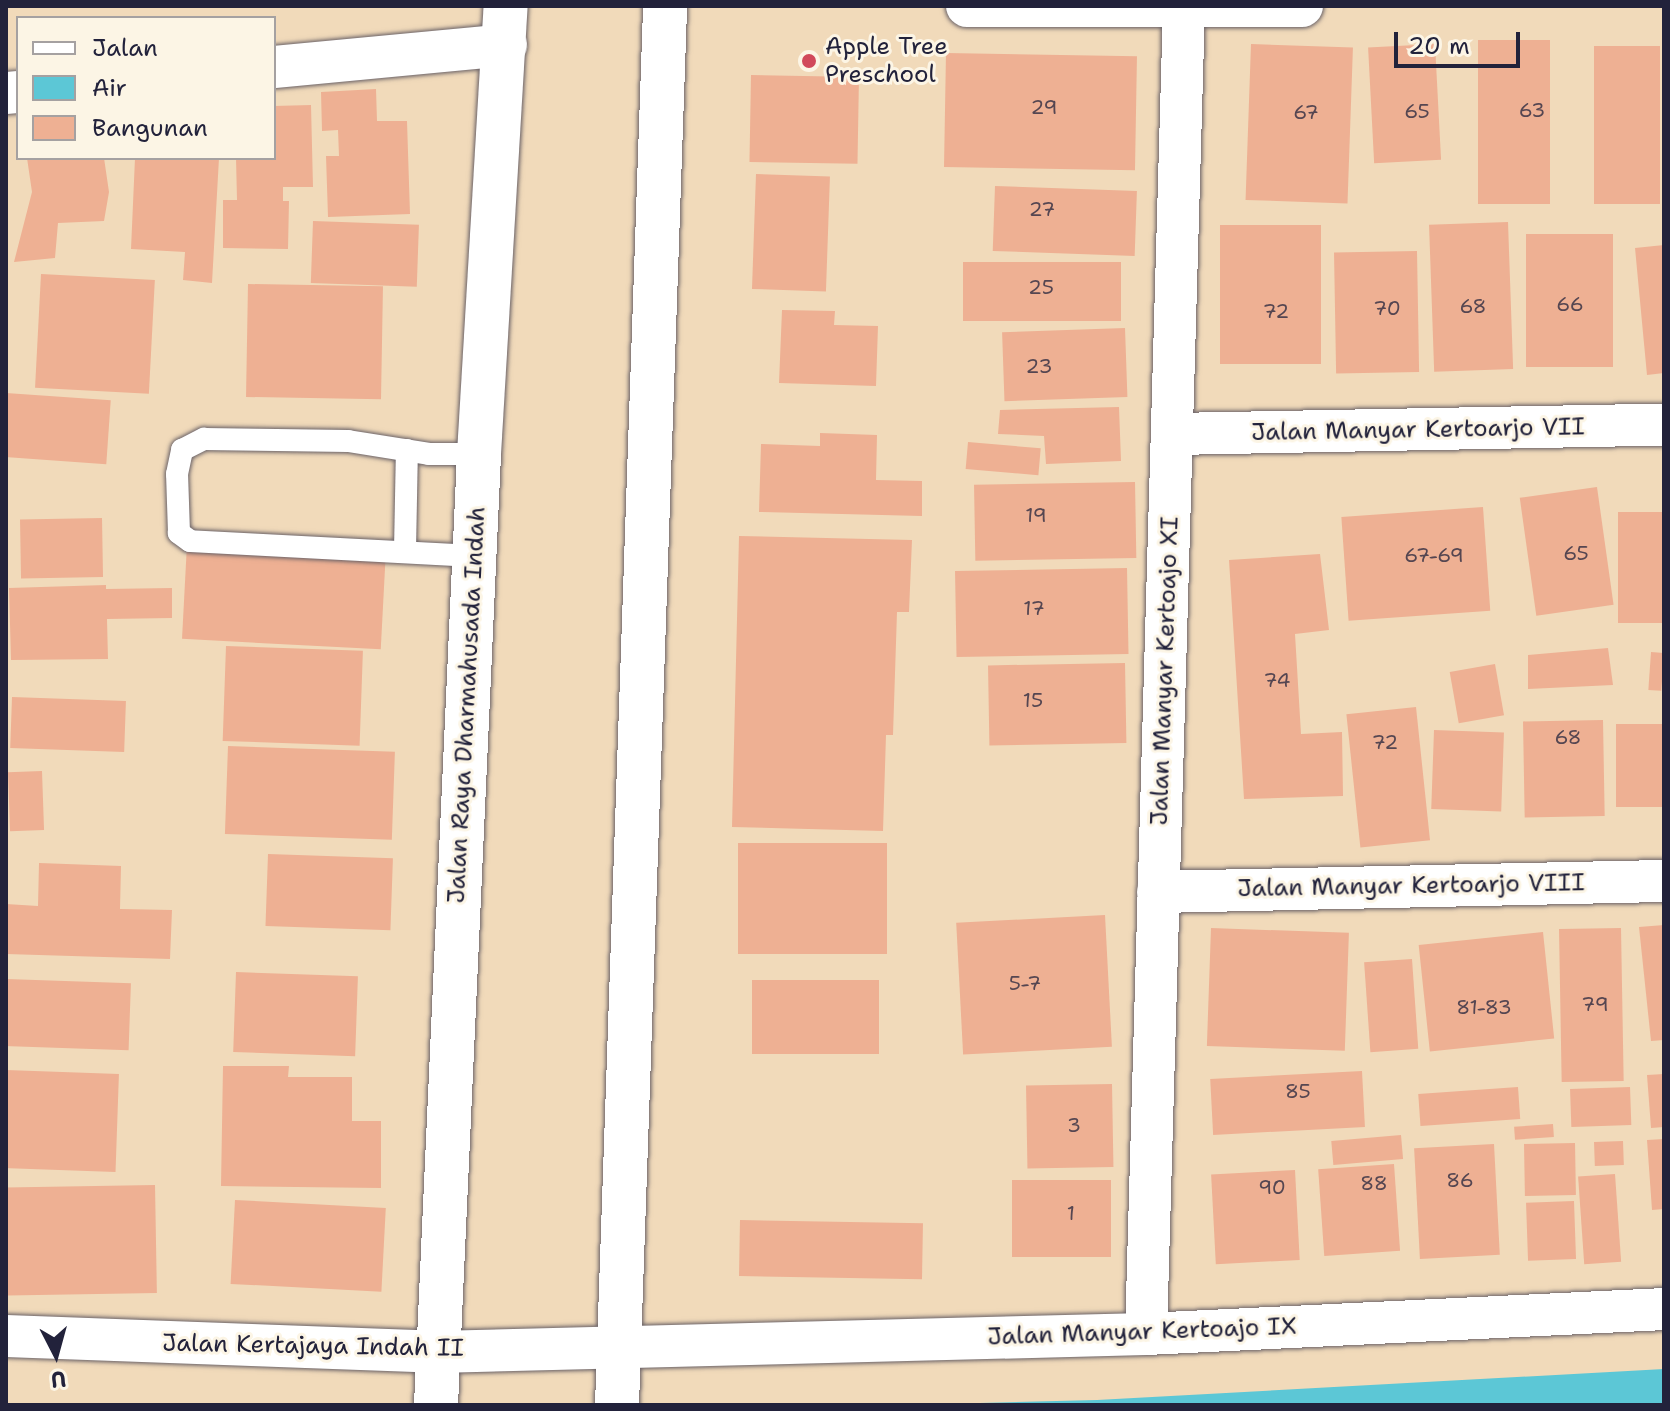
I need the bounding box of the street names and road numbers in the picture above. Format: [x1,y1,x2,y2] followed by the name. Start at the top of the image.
[1251,413,1585,447] street label: Jalan Manyar Kertoarjo VII
[442,506,492,904] street label: Jalan Raya Dharmahusada Indah
[1145,516,1185,826] street label: Jalan Manyar Kertoajo XI
[1237,869,1585,903] street label: Jalan Manyar Kertoarjo VIII
[987,1312,1297,1352] street label: Jalan Manyar Kertoajo IX
[162,1329,464,1363] street label: Jalan Kertajaya Indah II

